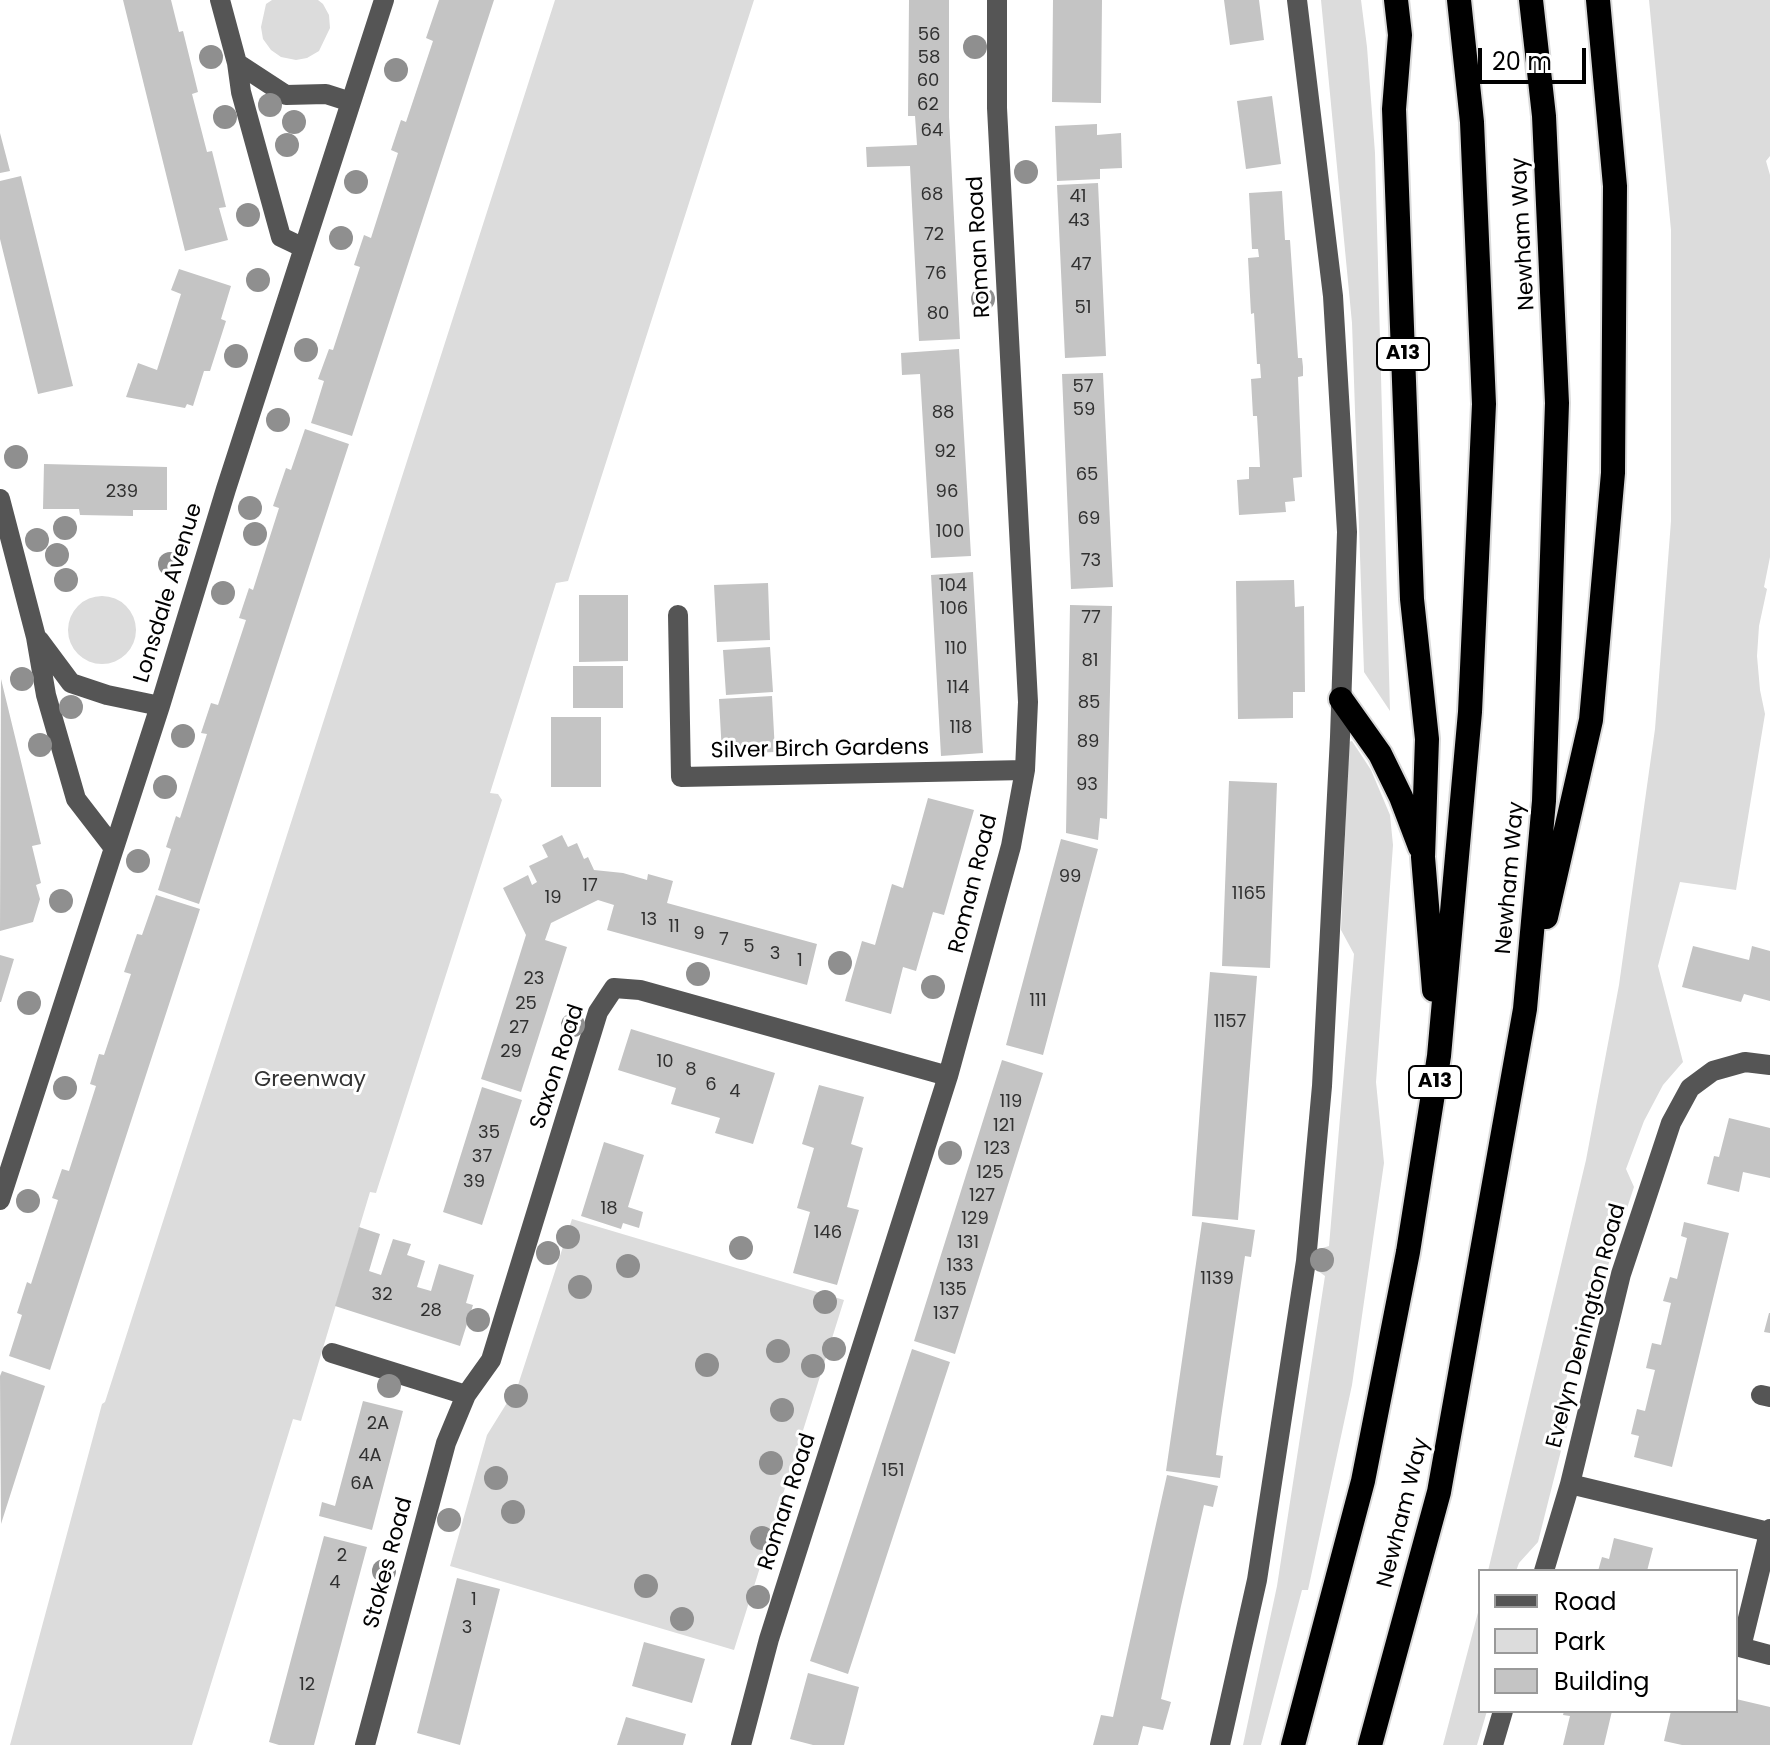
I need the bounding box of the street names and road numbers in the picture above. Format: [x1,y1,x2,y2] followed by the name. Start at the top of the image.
[1507,157,1541,311] street label: Newham Way
[963,175,997,319] street label: Roman Road
[1377,338,1429,370] road number: A13
[129,500,209,686] street label: Lonsdale Avenue
[711,735,929,765] street label: Silver Birch Gardens
[1491,800,1531,956] street label: Newham Way
[944,812,1004,956] street label: Roman Road
[525,1001,591,1133] street label: Saxon Road
[1409,1066,1461,1098] road number: A13
[1542,1201,1632,1451] street label: Evelyn Denington Road
[753,1430,823,1574] street label: Roman Road
[1373,1435,1435,1591] street label: Newham Way
[359,1495,419,1631] street label: Stokes Road

